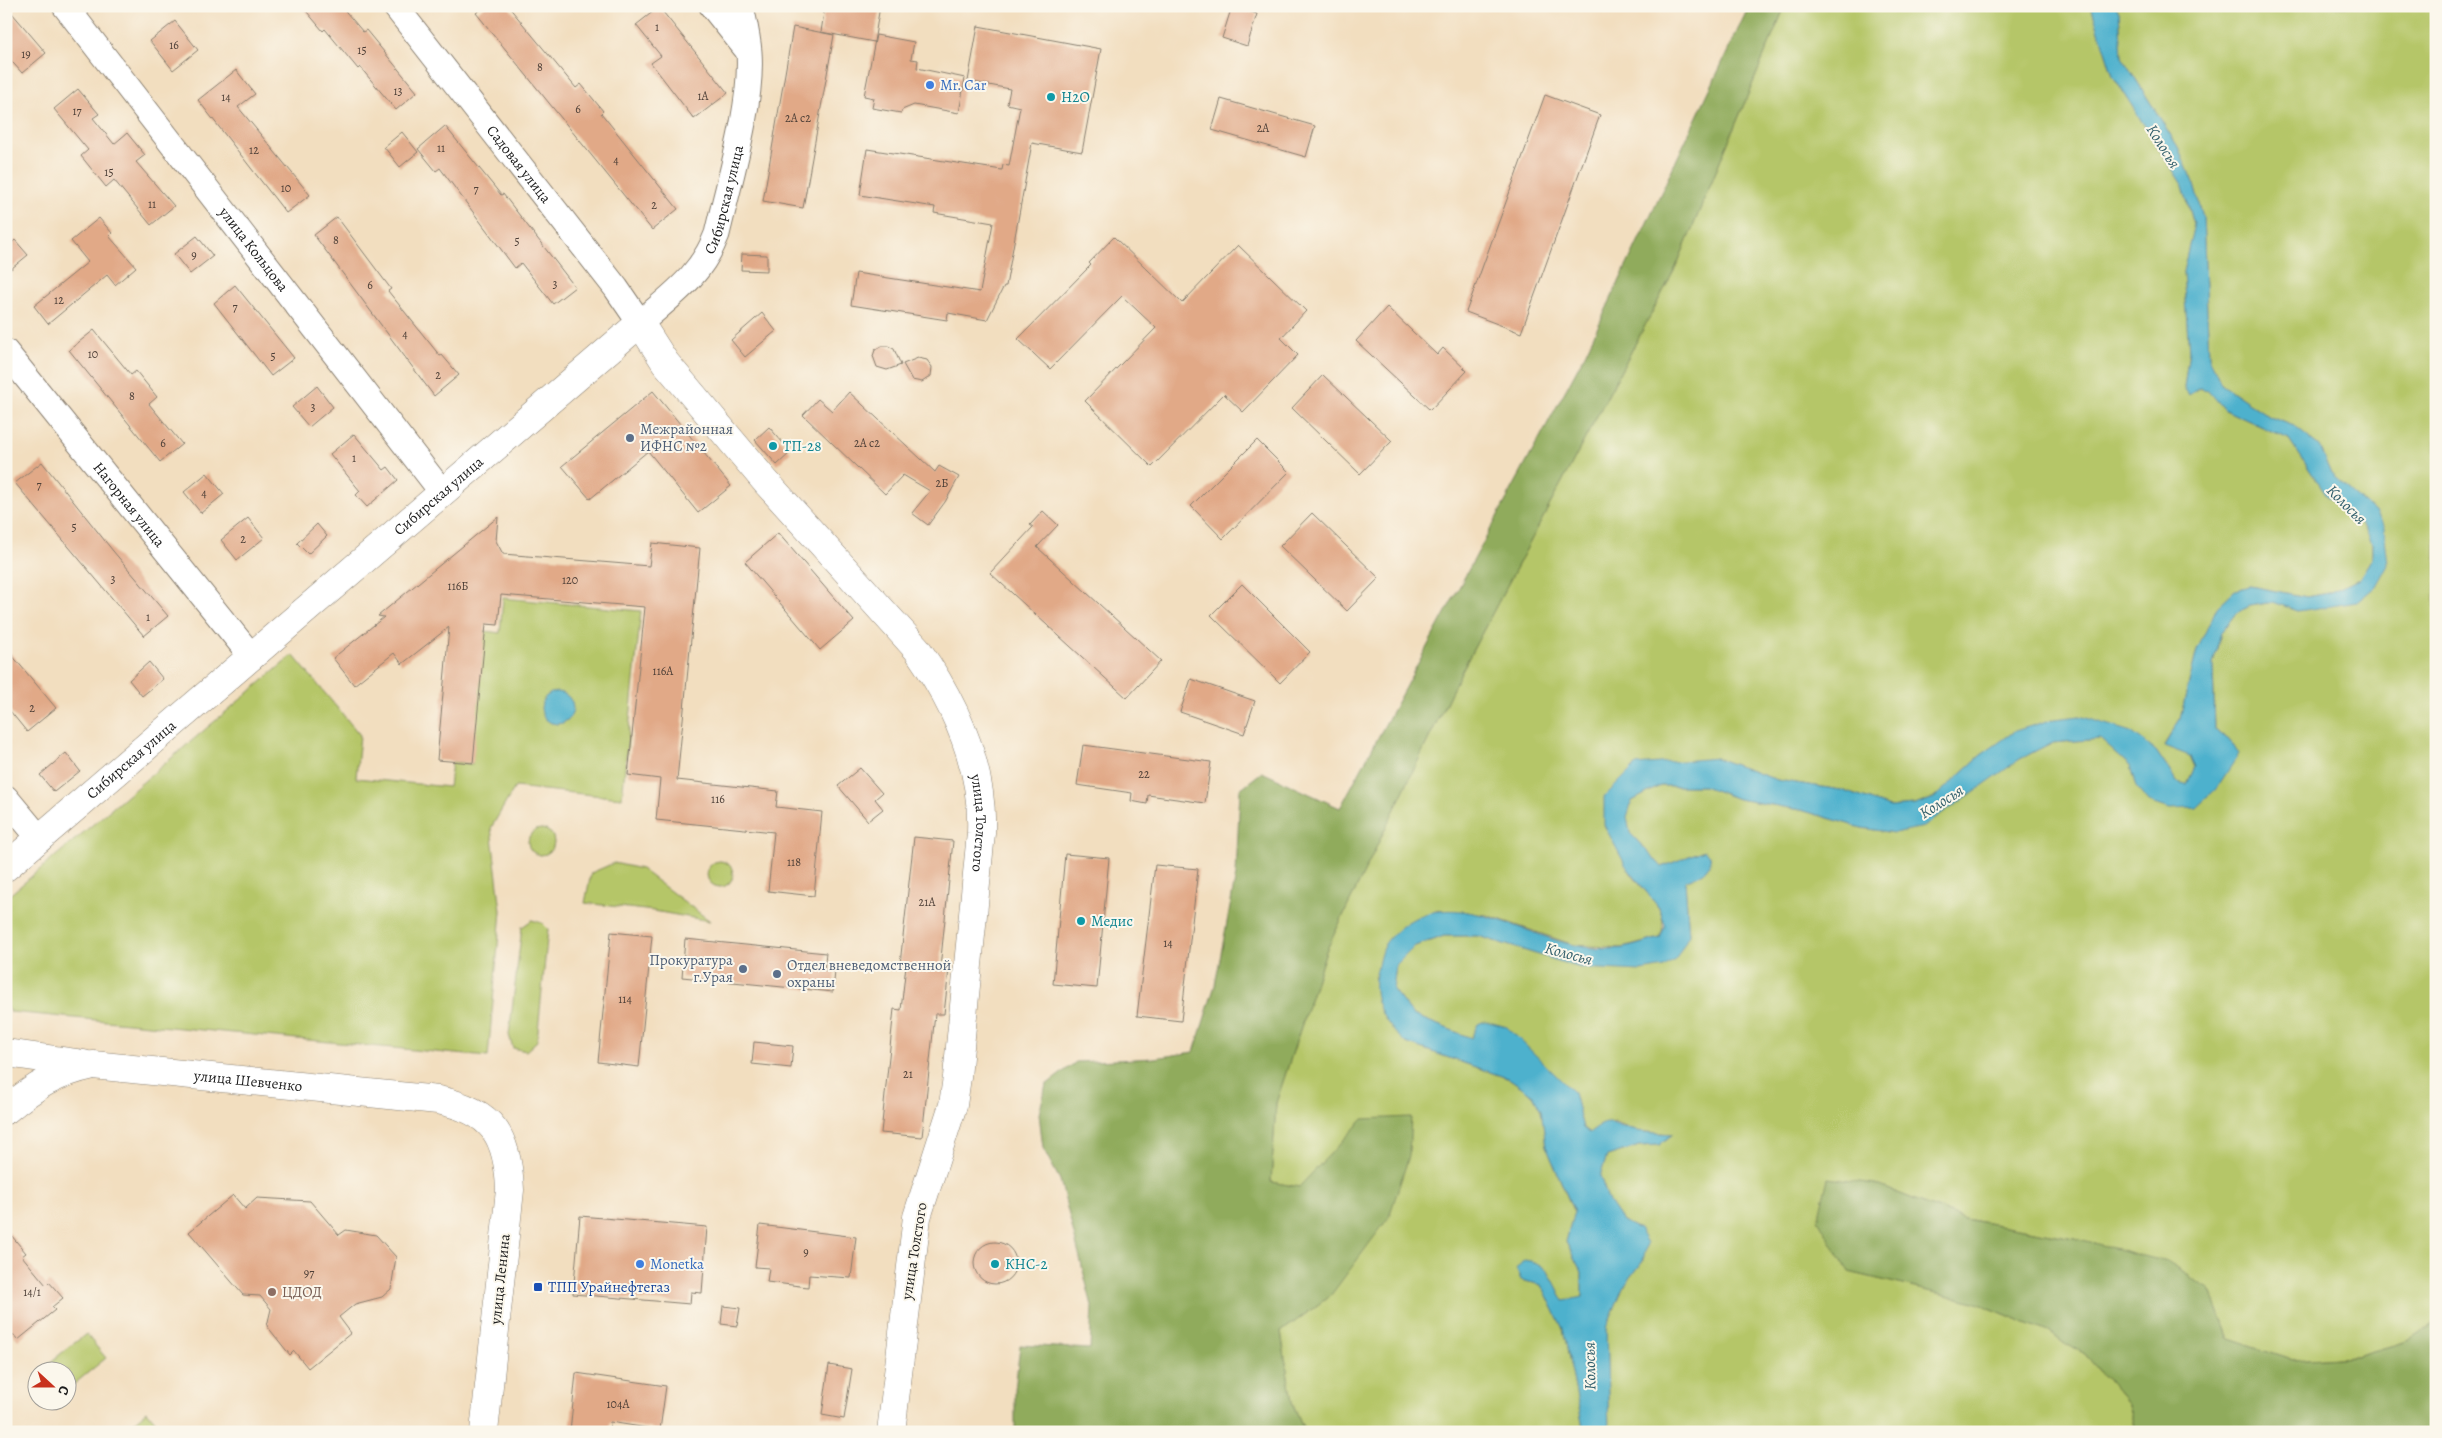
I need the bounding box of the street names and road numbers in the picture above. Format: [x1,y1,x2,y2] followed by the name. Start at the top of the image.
[482,121,556,207] street label: Садовая улица
[699,143,748,258] street label: Сибирская улица
[214,202,293,296] street label: улица Кольцова
[390,452,488,540] street label: Сибирская улица
[89,458,169,551] street label: Нагорная улица
[82,715,180,804] street label: Сибирская улица
[966,771,991,873] street label: улица Толстого
[192,1065,303,1096] street label: улица Шевченко
[896,1201,932,1302] street label: улица Толстого
[485,1233,515,1326] street label: улица Ленина

